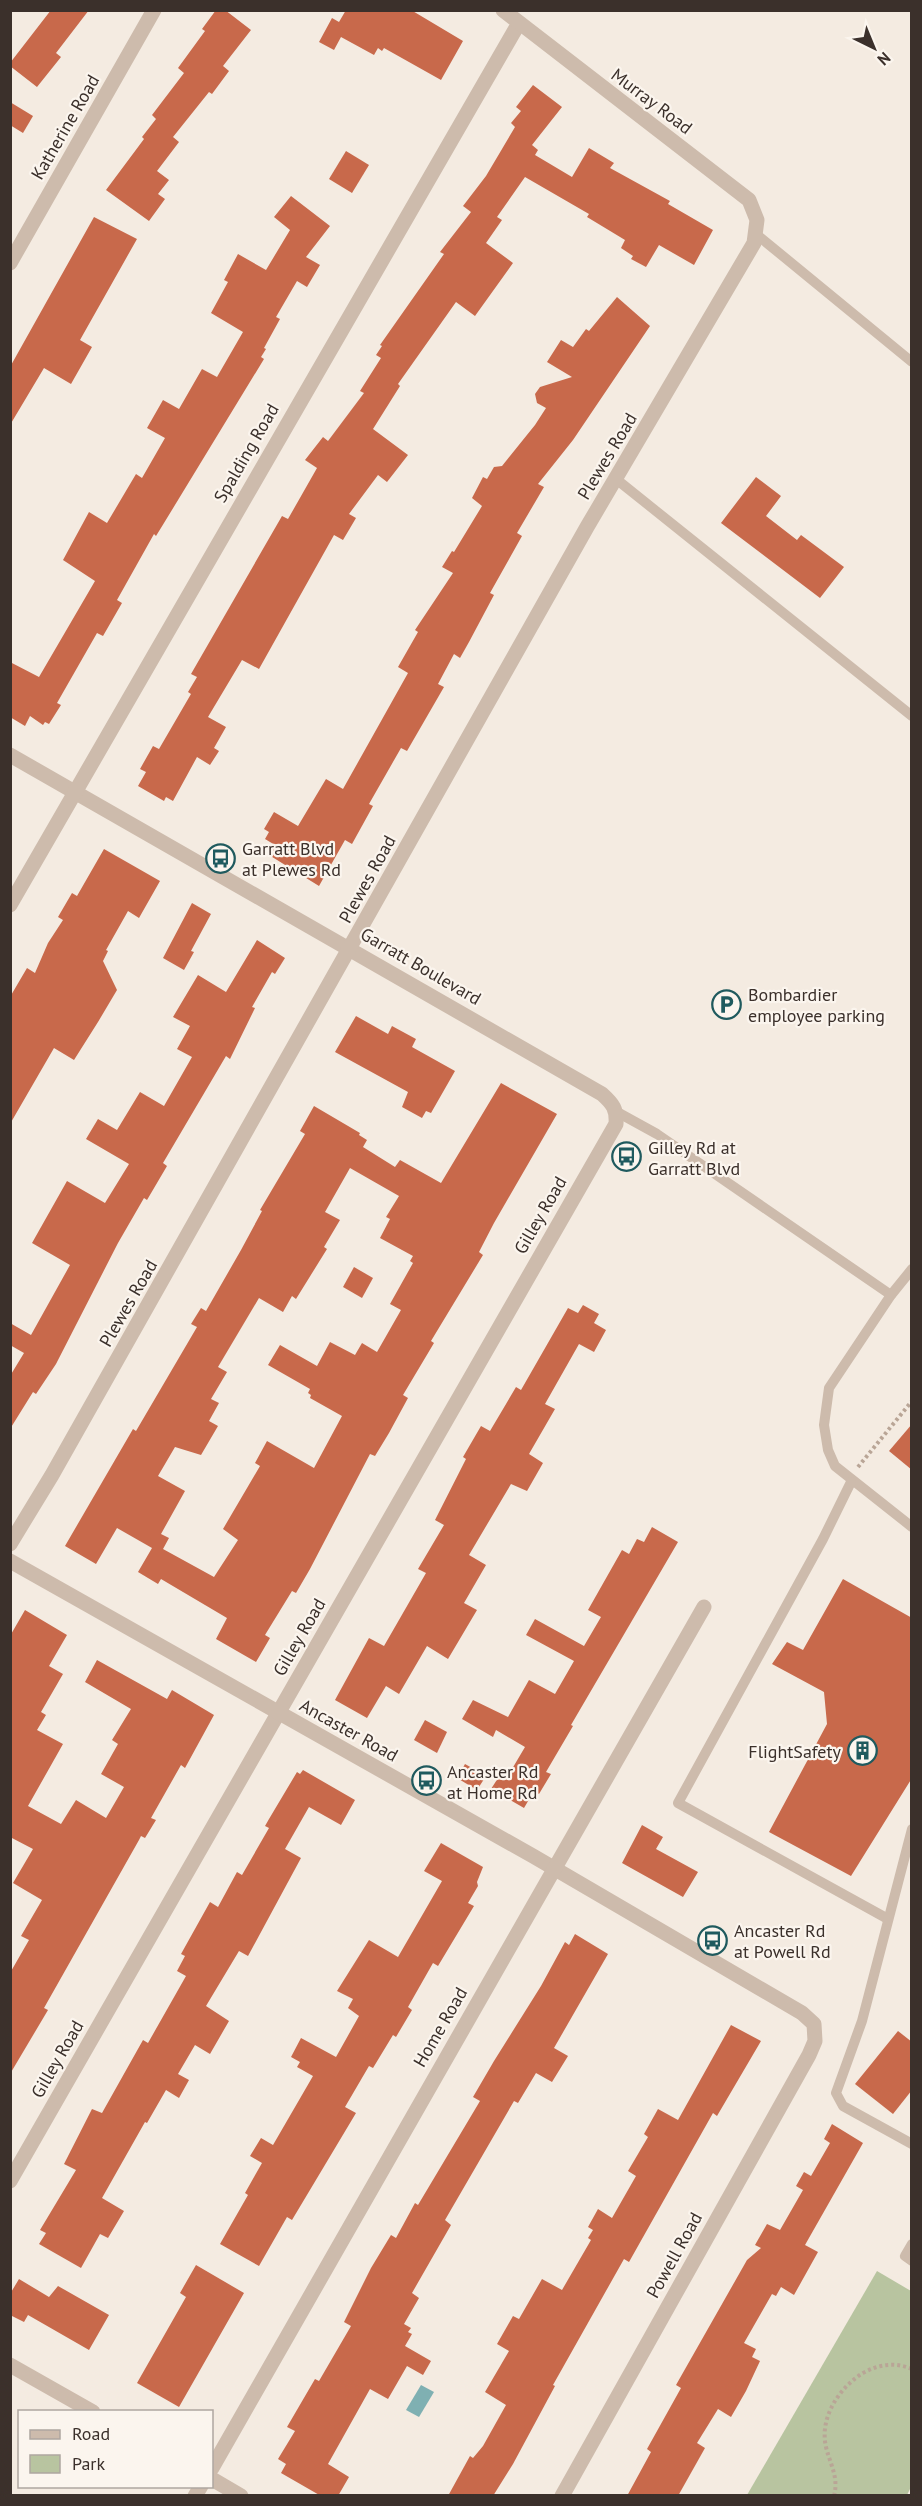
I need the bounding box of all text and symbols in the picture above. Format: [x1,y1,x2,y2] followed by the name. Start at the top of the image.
[844,18,904,78] north arrow
[874,48,895,70] text: N
[607,63,697,139] street label: Murray Road
[26,70,104,184] street label: Katherine Road
[208,399,284,507] street label: Spalding Road
[572,409,642,503] street label: Plewes Road
[333,831,401,927] street label: Plewes Road
[242,837,341,881] place label: Garratt Blvd at Plewes Rd
[205,842,237,874] bus stop icon: Garratt Blvd at Plewes Rd
[357,922,485,1010] street label: Garratt Boulevard
[748,983,885,1027] place label: Bombardier employee parking
[711,988,743,1020] parking icon: Bombardier employee parking
[648,1136,740,1180] place label: Gilley Rd at Garratt Blvd
[611,1141,643,1173] bus stop icon: Gilley Rd at Garratt Blvd
[509,1172,571,1258] street label: Gilley Road
[94,1255,162,1351] street label: Plewes Road
[268,1594,330,1680] street label: Gilley Road
[296,1693,402,1767] street label: Ancaster Road
[846,1735,878,1767] building icon: FlightSafety
[748,1740,842,1763] place label: FlightSafety
[447,1760,538,1804] place label: Ancaster Rd at Home Rd
[410,1765,442,1797] bus stop icon: Ancaster Rd at Home Rd
[734,1919,831,1963] place label: Ancaster Rd at Powell Rd
[697,1924,729,1956] bus stop icon: Ancaster Rd at Powell Rd
[408,1983,472,2071] street label: Home Road
[26,2016,88,2102] street label: Gilley Road
[641,2208,707,2302] street label: Powell Road
[18,2410,213,2488] legend
[72,2422,110,2445] text: Road
[72,2452,105,2475] text: Park

